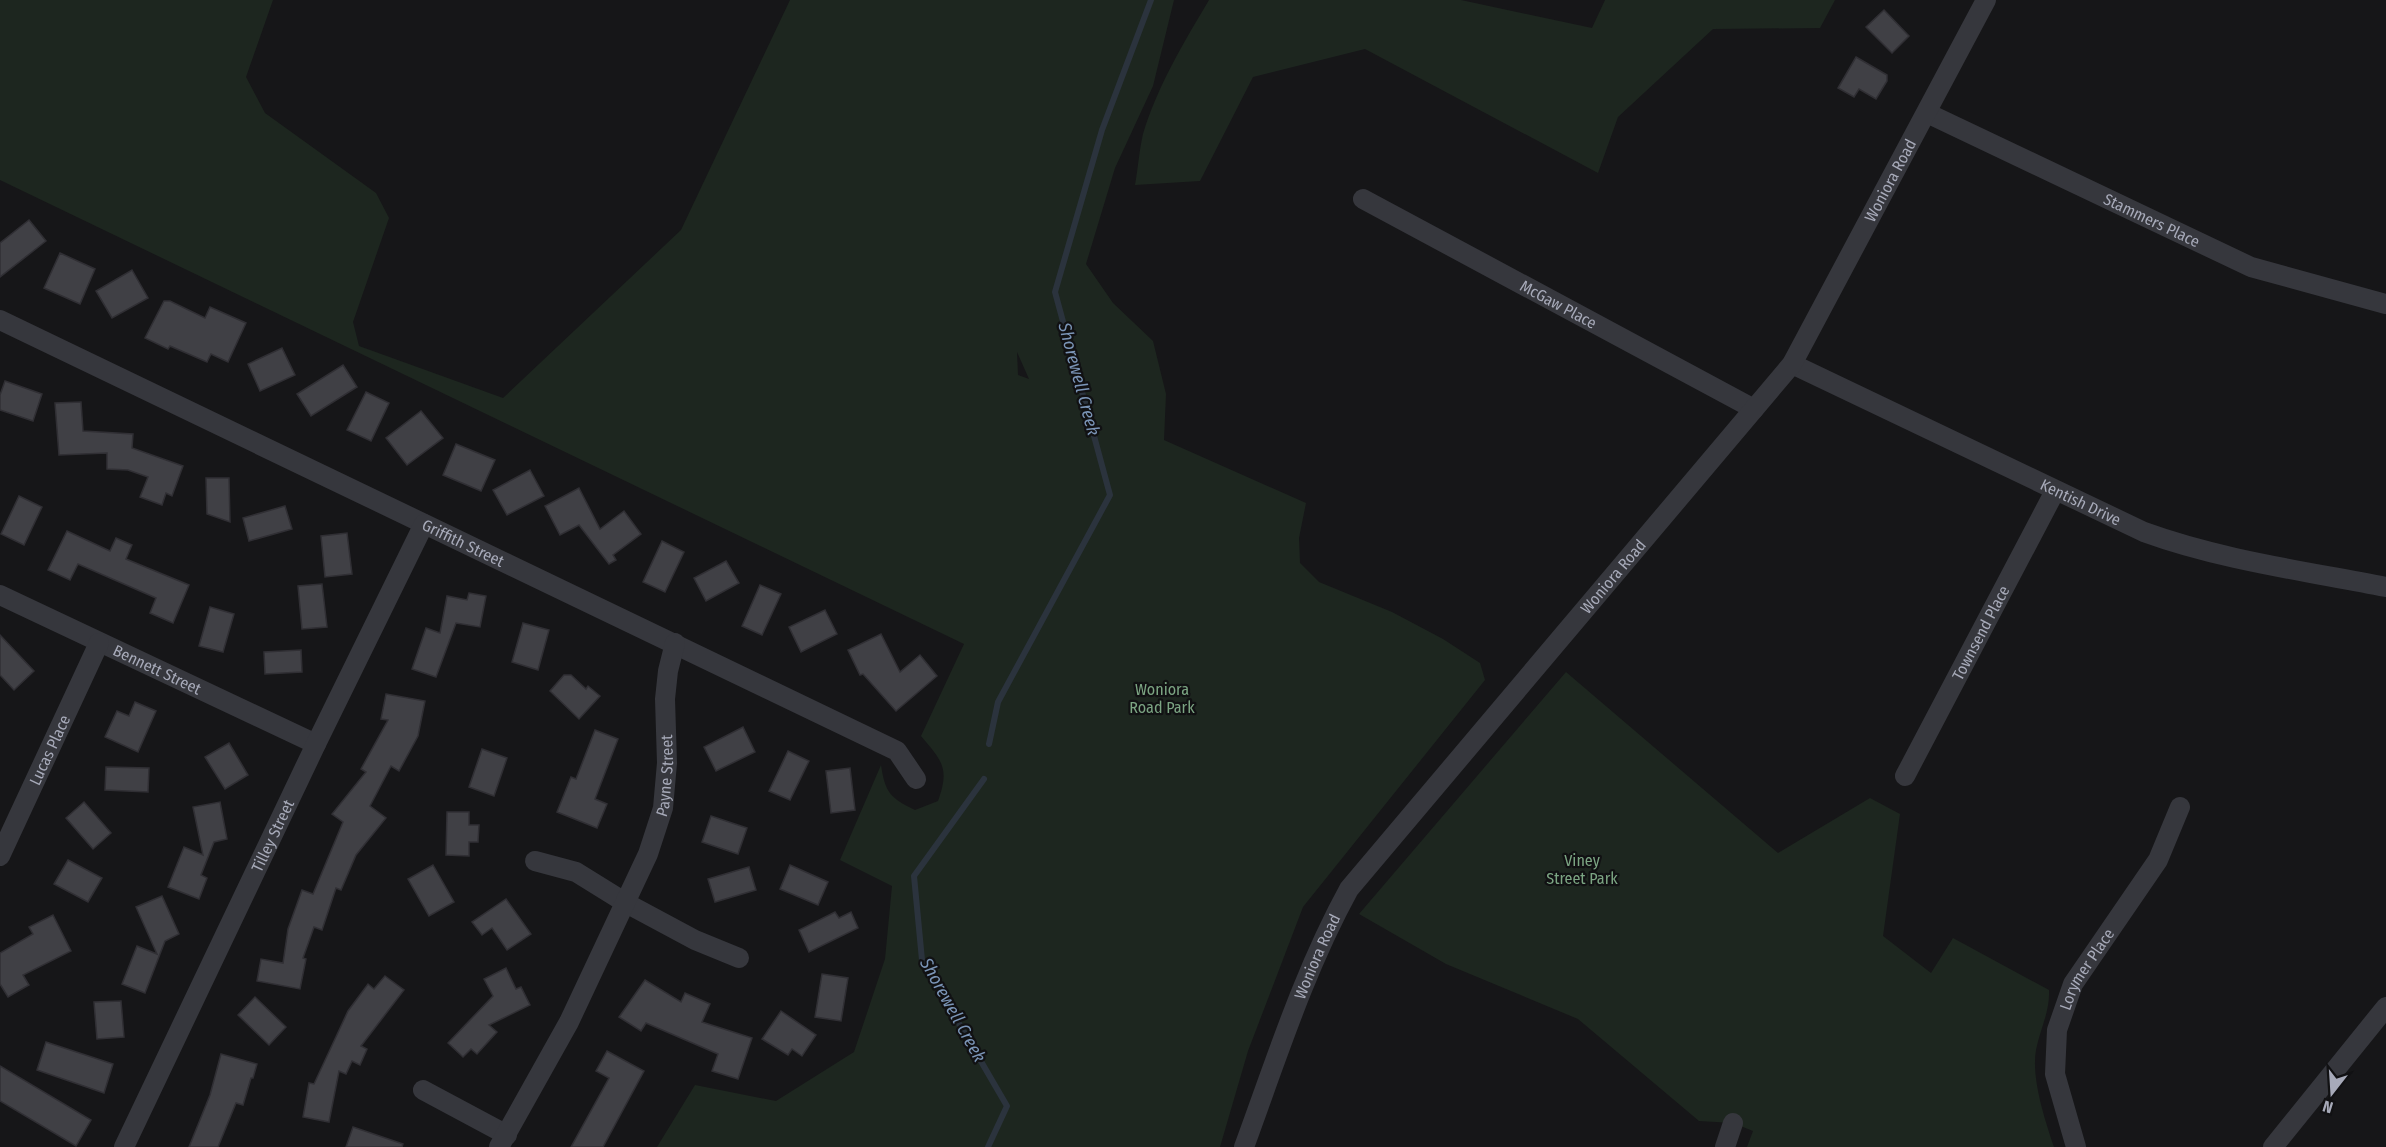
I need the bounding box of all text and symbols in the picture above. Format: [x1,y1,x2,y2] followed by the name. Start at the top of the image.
[1860,136,1920,225] street label: Woniora Road
[2101,189,2203,251] street label: Stammers Place
[1517,276,1600,332] street label: McGaw Place
[1053,319,1105,438] water label: Shorewell Creek
[2038,475,2124,529] street label: Kentish Drive
[419,515,508,571] street label: Griffith Street
[1576,535,1649,617] street label: Woniora Road
[1948,582,2013,683] street label: Townsend Place
[110,640,205,698] street label: Bennett Street
[1129,680,1195,717] park label: Woniora Road Park
[25,712,74,788] street label: Lucas Place
[651,734,677,819] street label: Payne Street
[247,796,298,875] street label: Tilley Street
[1546,851,1618,888] park label: Viney Street Park
[1290,911,1344,1002] street label: Woniora Road
[2055,925,2118,1012] street label: Lorymer Place
[915,953,991,1066] water label: Shorewell Creek
[2302,1063,2362,1123] north arrow
[2320,1096,2335,1117] text: N

